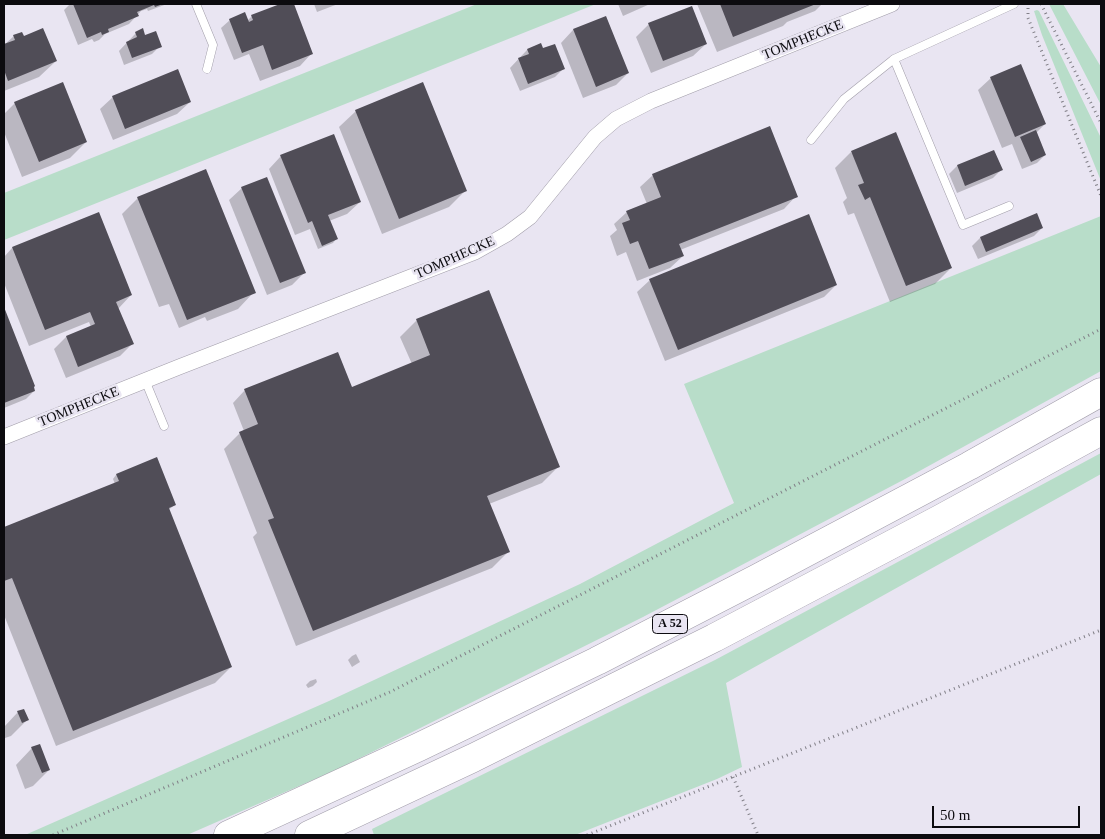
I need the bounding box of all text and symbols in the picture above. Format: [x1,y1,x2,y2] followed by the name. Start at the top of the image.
[760,16,846,64] street label: TOMPHECKE
[413,233,497,283] street label: TOMPHECKE
[36,383,122,431] street label: TOMPHECKE
[652,614,688,634] road number: A 52
[935,796,1082,828] scale bar
[940,807,970,823] text: 50 m

